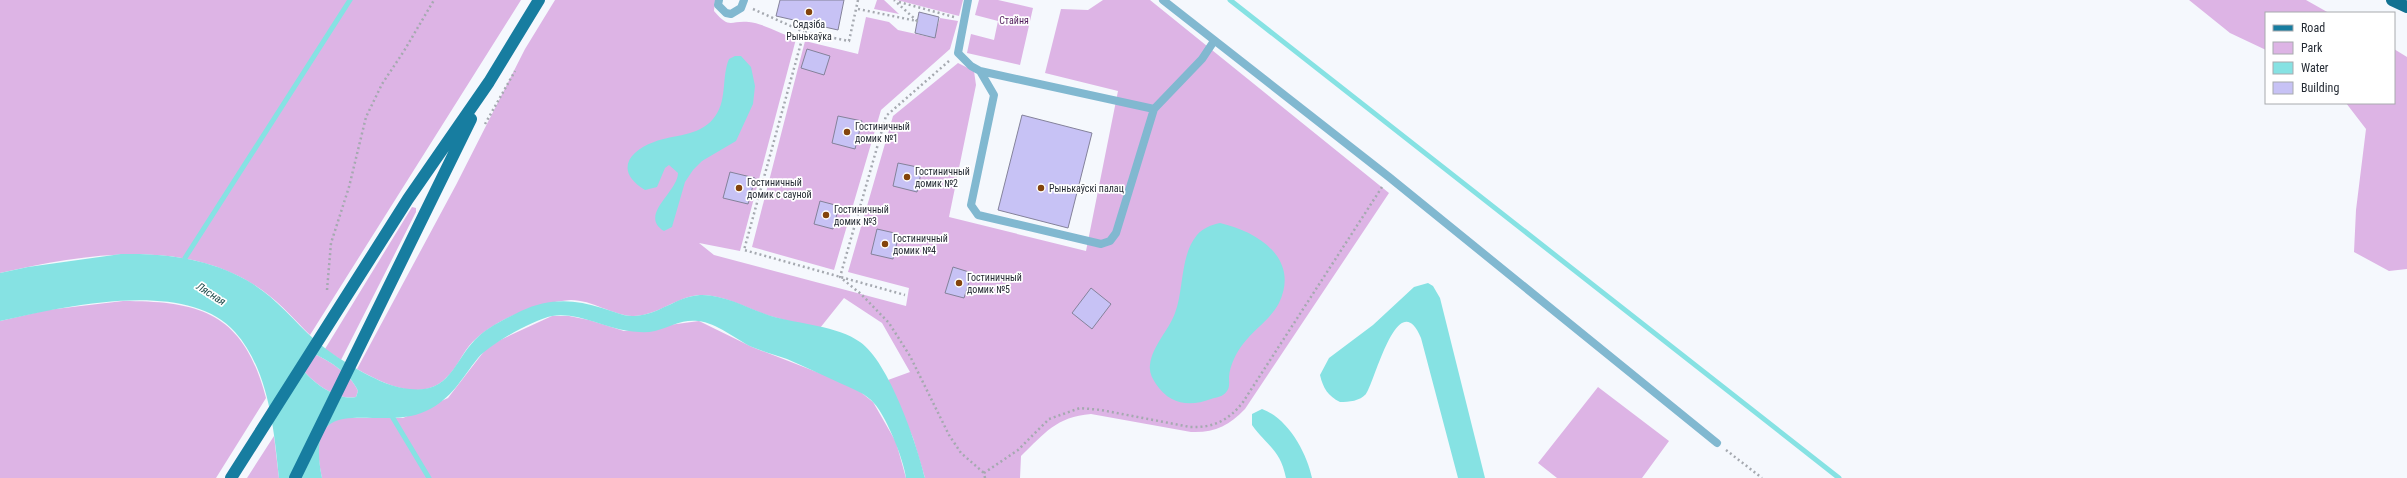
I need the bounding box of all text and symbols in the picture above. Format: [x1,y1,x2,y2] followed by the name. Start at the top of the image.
[804,7,814,17] marker: Сядзіба Рынькаўка
[2265,12,2395,104] legend
[999,15,1029,26] park label: Стайня
[786,19,832,42] place label: Сядзіба Рынькаўка
[2301,21,2325,35] text: Road
[2301,41,2323,55] text: Park
[2301,61,2329,75] text: Water
[2301,81,2339,95] text: Building
[855,121,910,144] place label: Гостиничный домик №1
[842,127,852,137] marker: Гостиничный домик №1
[915,166,970,189] place label: Гостиничный домик №2
[902,172,912,182] marker: Гостиничный домик №2
[747,177,812,200] place label: Гостиничный домик с сауной
[734,183,744,193] marker: Гостиничный домик с сауной
[1036,183,1046,193] marker: Рынькаўскi палац
[1049,183,1124,194] place label: Рынькаўскi палац
[834,204,889,227] place label: Гостиничный домик №3
[821,210,831,220] marker: Гостиничный домик №3
[893,233,948,256] place label: Гостиничный домик №4
[880,239,890,249] marker: Гостиничный домик №4
[967,272,1022,295] place label: Гостиничный домик №5
[954,278,964,288] marker: Гостиничный домик №5
[193,279,228,308] water label: Лясная

